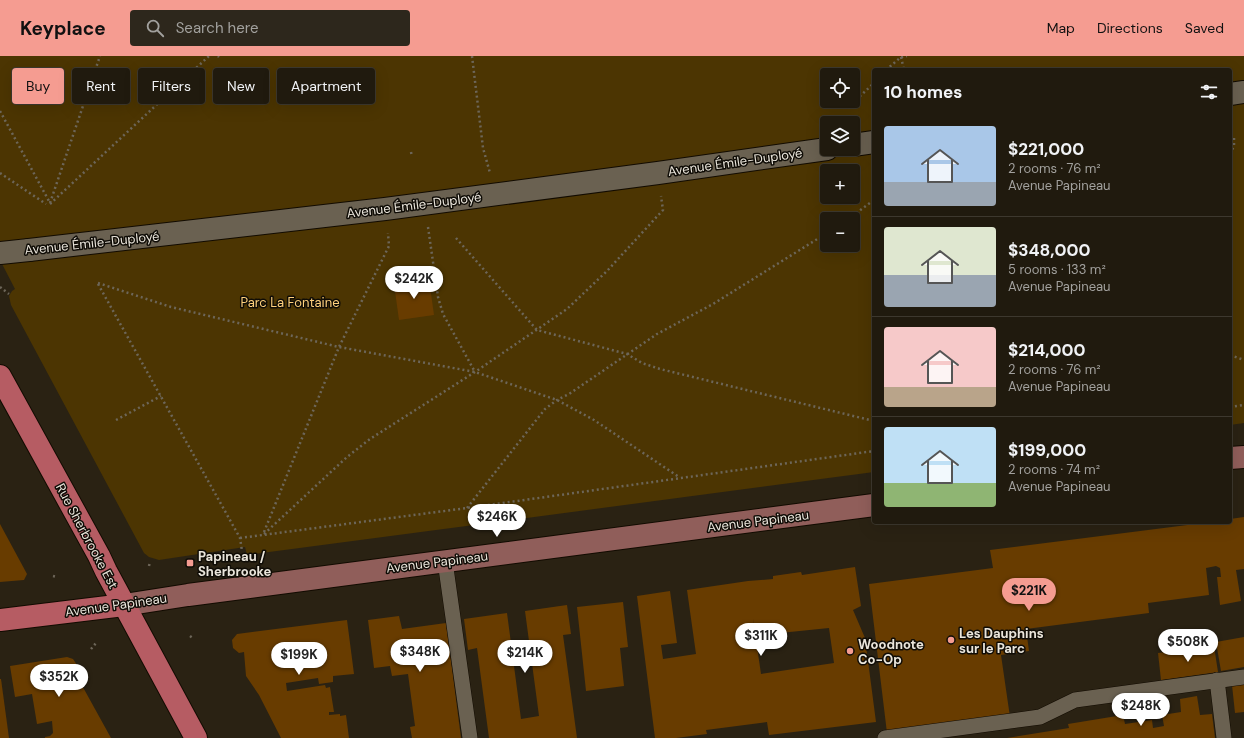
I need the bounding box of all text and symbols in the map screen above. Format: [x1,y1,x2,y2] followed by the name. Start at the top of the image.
[130,10,410,46] search box
[20,16,106,41] text: Keyplace
[144,17,166,39] icon: search
[176,18,258,38] text: Search here
[1047,19,1075,37] text: Map
[1097,19,1163,37] text: Directions
[1185,19,1224,37] text: Saved
[12,68,64,104] chip: Buy
[72,68,130,104] chip: Rent
[138,68,205,104] chip: Filters
[213,68,269,104] chip: New
[277,68,375,104] chip: Apartment
[820,68,860,252] map controls
[820,68,860,108] button: locate
[884,81,962,103] text: 10 homes
[1198,81,1220,103] icon: filters
[820,116,860,156] button: layers
[1008,138,1084,160] text: $221,000
[916,142,964,190] icon: home
[667,143,803,180] street label: Avenue Émile-Duployé
[1008,160,1101,177] text: 2 rooms · 76 m²
[820,164,860,204] button: +
[1008,177,1111,194] text: Avenue Papineau
[346,187,482,222] street label: Avenue Émile-Duployé
[820,212,860,252] button: −
[24,226,160,259] street label: Avenue Émile-Duployé
[1008,239,1090,261] text: $348,000
[916,243,964,291] icon: home
[1008,261,1106,278] text: 5 rooms · 133 m²
[386,266,442,300] pin: $242K
[394,270,434,287] text: $242K
[1008,278,1111,295] text: Avenue Papineau
[240,294,340,311] park label: Parc La Fontaine
[1008,339,1085,361] text: $214,000
[916,343,964,391] icon: home
[1008,361,1101,378] text: 2 rooms · 76 m²
[1008,378,1111,395] text: Avenue Papineau
[1008,439,1086,461] text: $199,000
[916,443,964,491] icon: home
[1008,461,1100,478] text: 2 rooms · 74 m²
[1008,478,1111,495] text: Avenue Papineau
[52,480,122,592] street label: Rue Sherbrooke Est
[469,504,525,538] pin: $246K
[706,506,810,536] street label: Avenue Papineau
[477,508,517,525] text: $246K
[385,547,489,577] street label: Avenue Papineau
[198,548,272,580] place label: Papineau / Sherbrooke
[185,558,195,568] marker: Papineau / Sherbrooke
[1001,578,1057,612] pin: $221K
[1011,582,1047,599] text: $221K
[64,589,168,621] street label: Avenue Papineau
[733,623,789,657] pin: $311K
[959,625,1044,657] place label: Les Dauphins sur le Parc
[744,627,778,644] text: $311K
[1160,629,1216,663] pin: $508K
[1167,633,1209,650] text: $508K
[946,635,956,645] marker: Les Dauphins sur le Parc
[858,636,924,668] place label: Woodnote Co-Op
[392,639,448,673] pin: $348K
[497,640,553,674] pin: $214K
[271,642,327,676] pin: $199K
[400,643,440,660] text: $348K
[506,644,544,661] text: $214K
[280,646,318,663] text: $199K
[845,646,855,656] marker: Woodnote Co-Op
[31,664,87,698] pin: $352K
[39,668,79,685] text: $352K
[1113,693,1169,727] pin: $248K
[1121,697,1161,714] text: $248K

